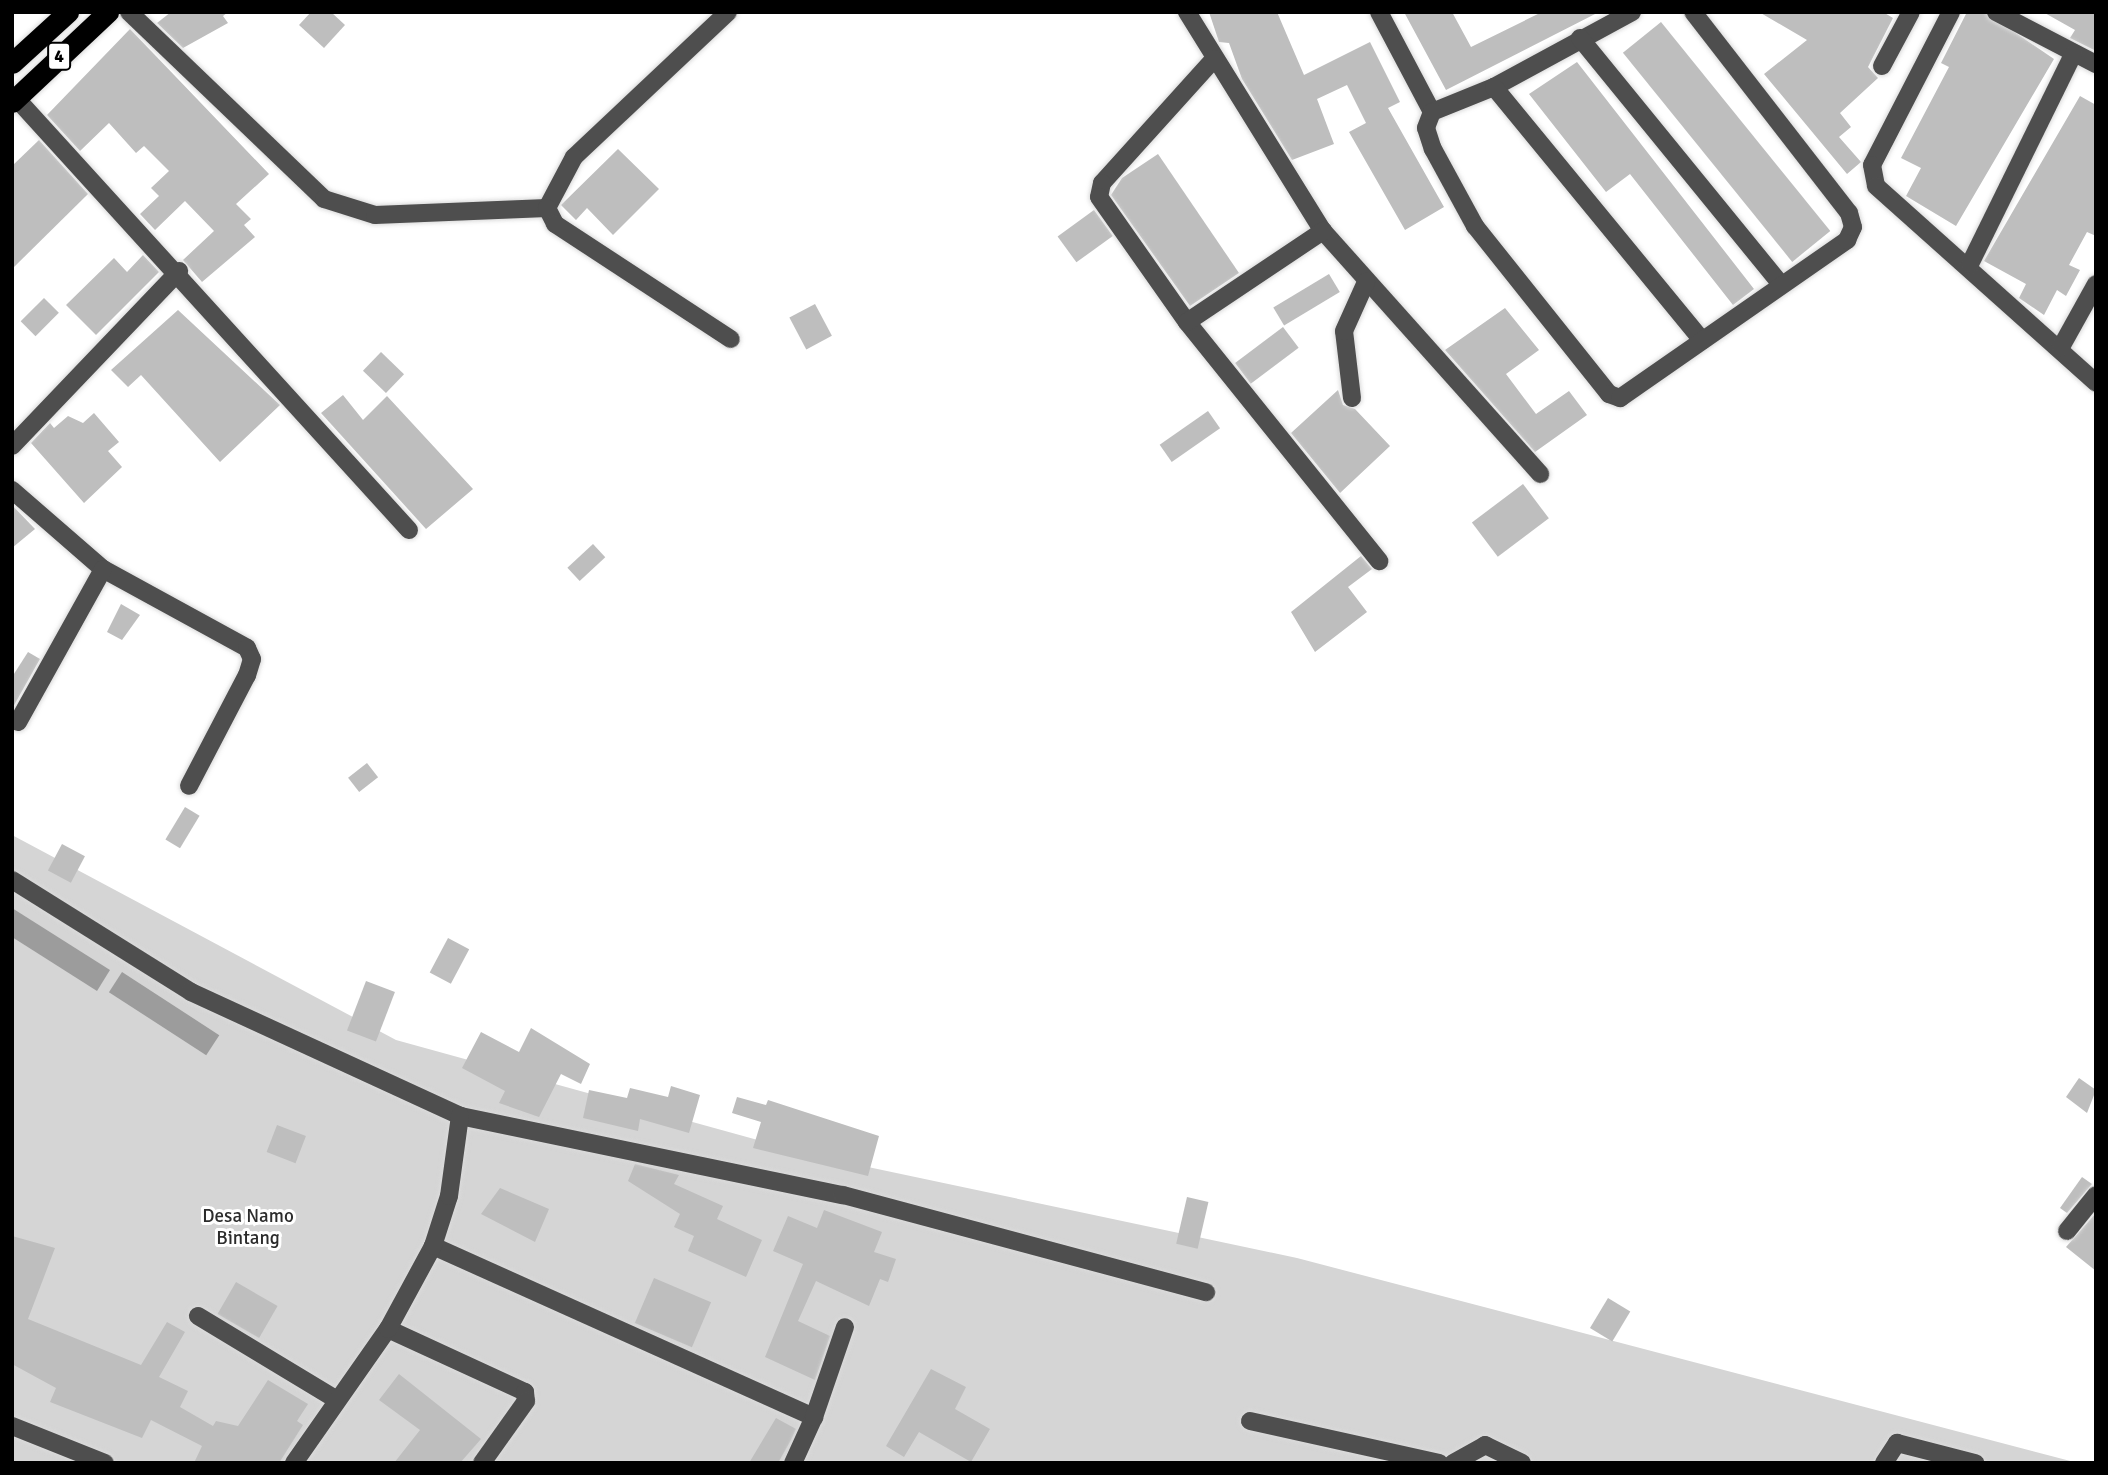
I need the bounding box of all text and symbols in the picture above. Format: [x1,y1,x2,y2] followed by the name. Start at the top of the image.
[47,42,71,70] road number: 4
[202,1206,294,1250] park label: Desa Namo Bintang

